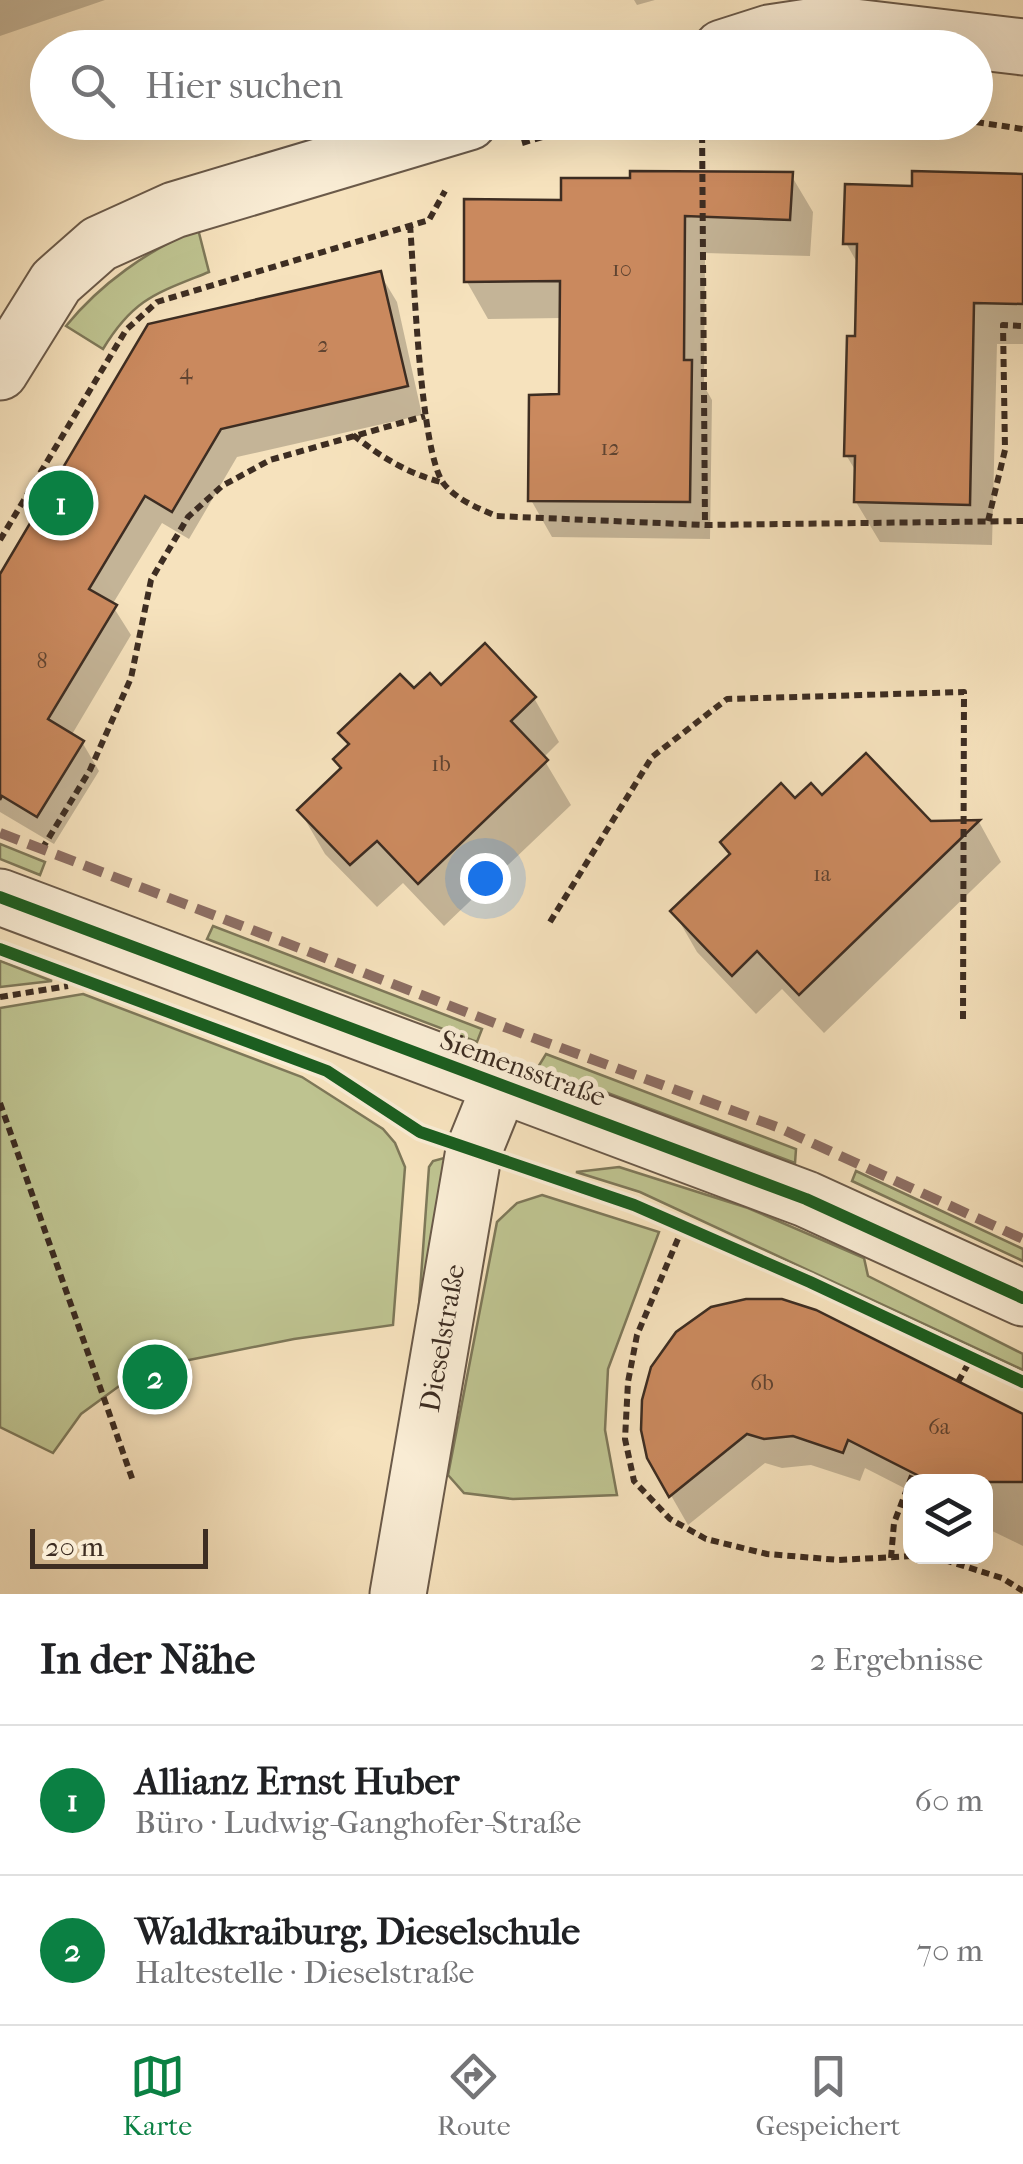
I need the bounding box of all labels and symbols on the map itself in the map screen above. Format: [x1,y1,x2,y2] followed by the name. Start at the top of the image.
[612,256,632,282] house number: 10
[317,332,329,358] house number: 2
[180,359,194,385] house number: 4
[600,435,620,461] house number: 12
[28,466,94,540] pin: 1
[36,648,48,674] house number: 8
[431,751,451,777] house number: 1b
[460,853,511,904] your location
[813,861,832,887] house number: 1a
[435,1023,611,1113] street label: Siemensstraße
[413,1261,471,1414] street label: Dieselstraße
[122,1340,188,1414] pin: 2
[750,1370,774,1396] house number: 6b
[928,1414,951,1440] house number: 6a
[30,1524,208,1568] scale bar

